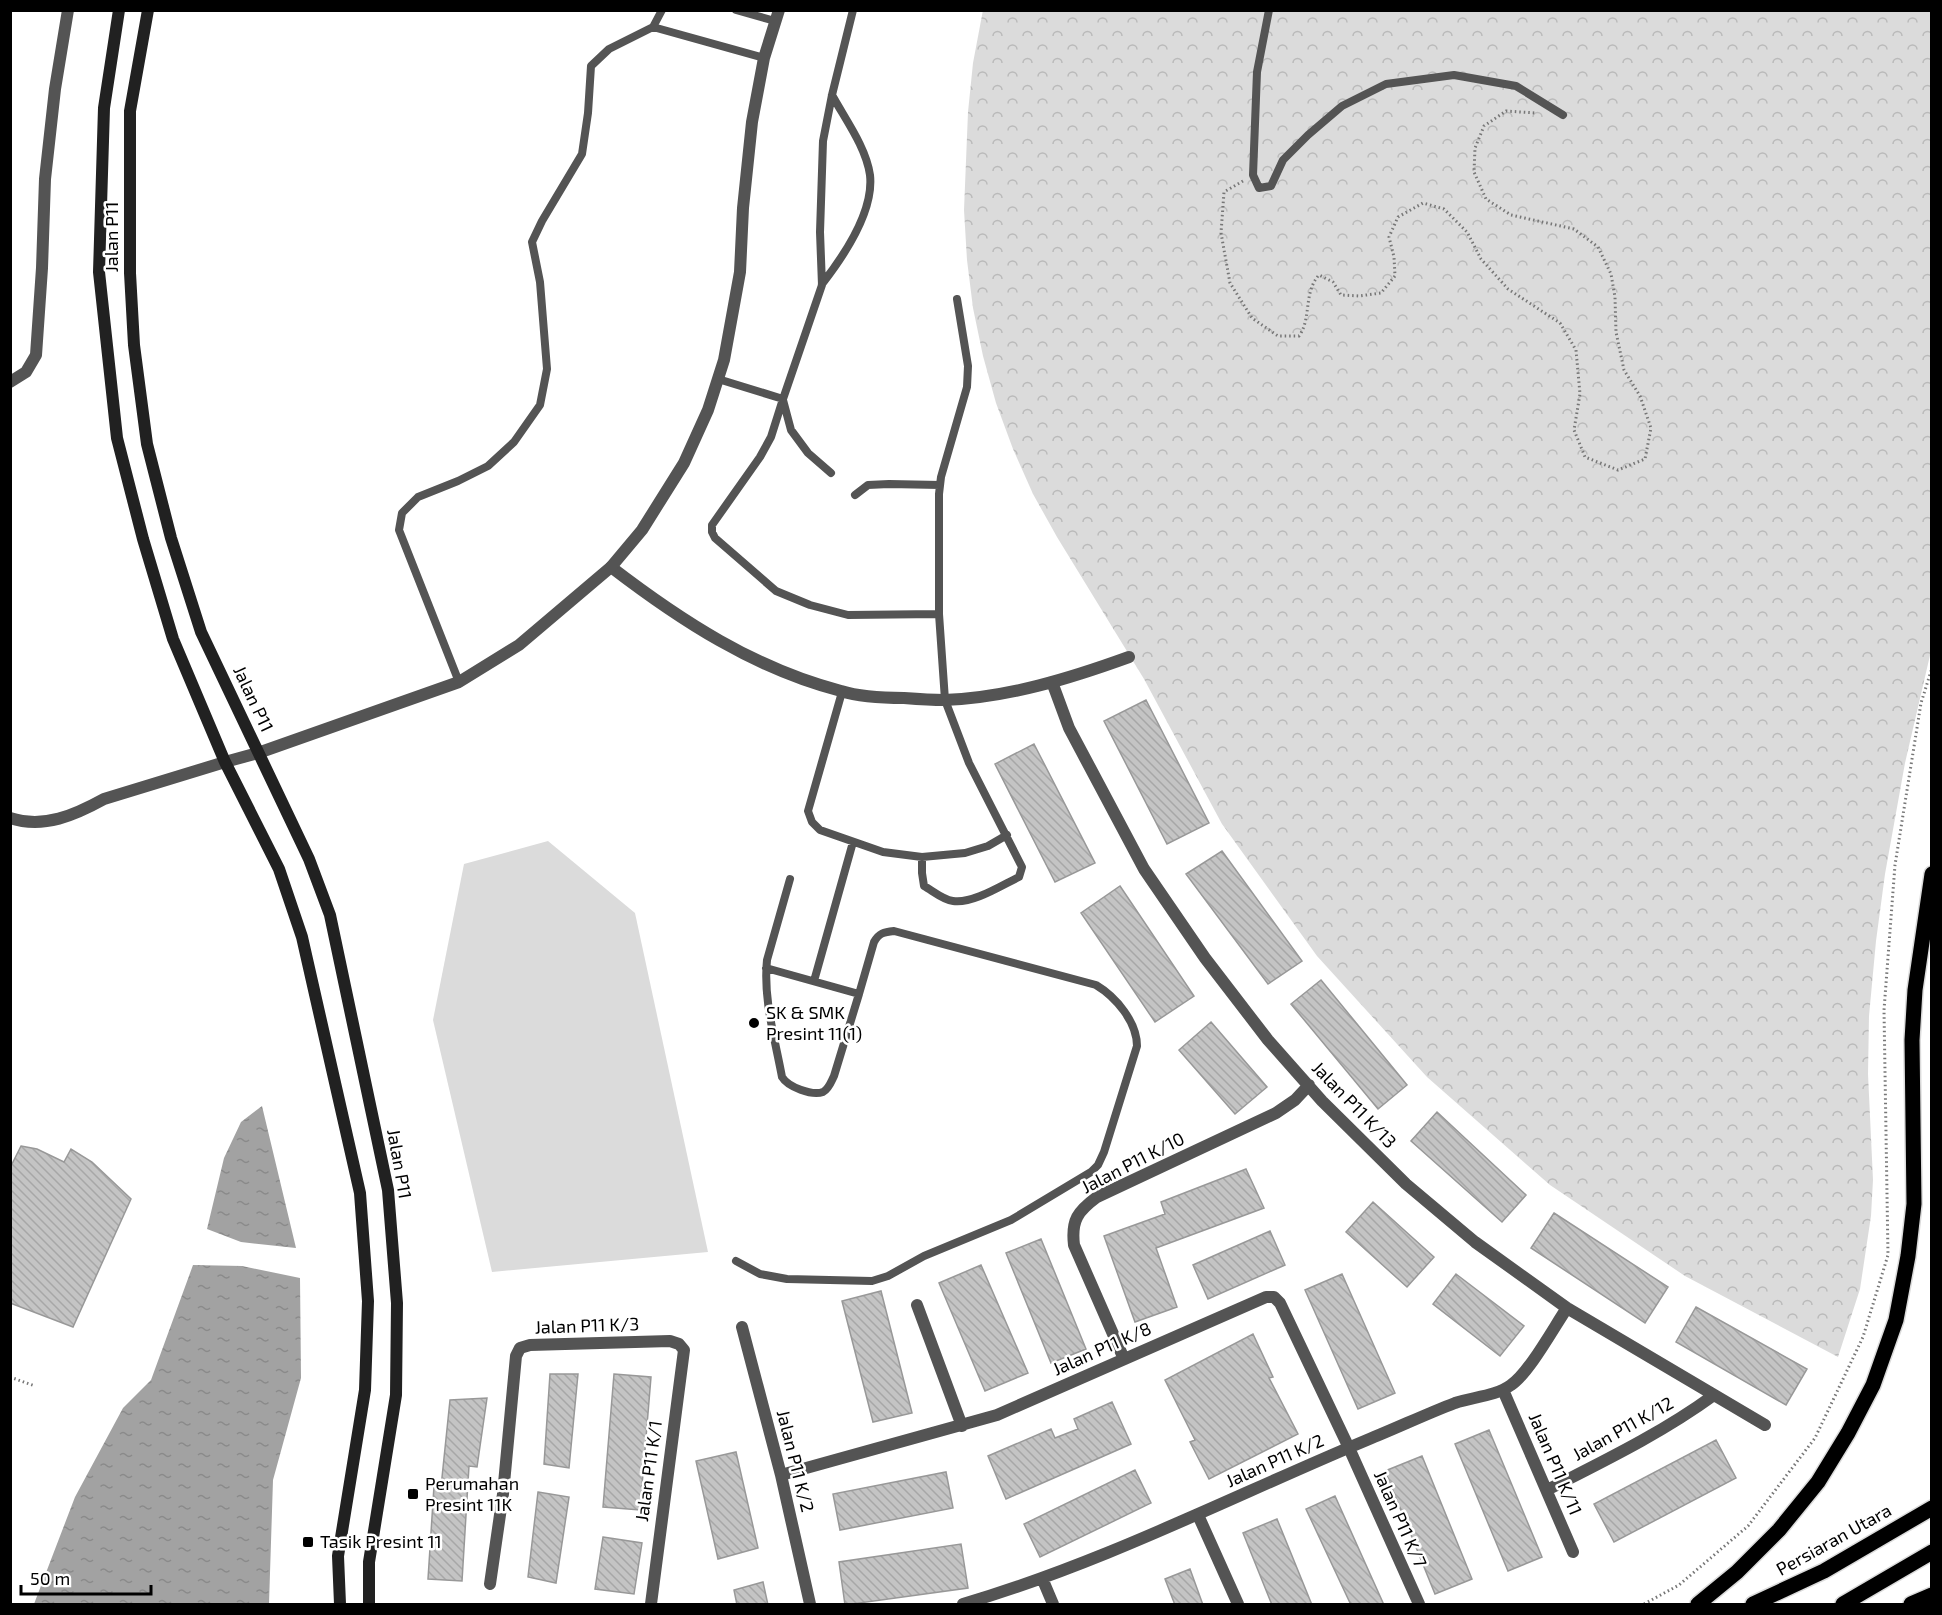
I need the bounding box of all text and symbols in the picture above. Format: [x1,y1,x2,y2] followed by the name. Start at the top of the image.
[100,202,122,272] street label: Jalan P11
[229,662,279,735] street label: Jalan P11
[766,1001,862,1044] place label: SK & SMK Presint 11(1)
[747,1016,761,1030] marker: SK & SMK Presint 11(1)
[1308,1056,1401,1152] street label: Jalan P11 K/13
[383,1127,417,1201] street label: Jalan P11
[1077,1127,1188,1197] street label: Jalan P11 K/10
[534,1312,640,1338] street label: Jalan P11 K/3
[1049,1317,1154,1380] street label: Jalan P11 K/8
[1568,1391,1677,1465] street label: Jalan P11 K/12
[773,1407,819,1514] street label: Jalan P11 K/2
[1525,1409,1587,1518] street label: Jalan P11 K/11
[630,1419,666,1523] street label: Jalan P11 K/1
[1222,1429,1327,1491] street label: Jalan P11 K/2
[1370,1467,1432,1570] street label: Jalan P11 K/7
[425,1472,519,1515] place label: Perumahan Presint 11K
[406,1487,420,1501] marker: Perumahan Presint 11K
[1772,1498,1895,1580] street label: Persiaran Utara
[320,1530,442,1552] place label: Tasik Presint 11
[301,1535,315,1549] marker: Tasik Presint 11
[21,1558,152,1596] scale bar
[30,1567,70,1589] text: 50 m

